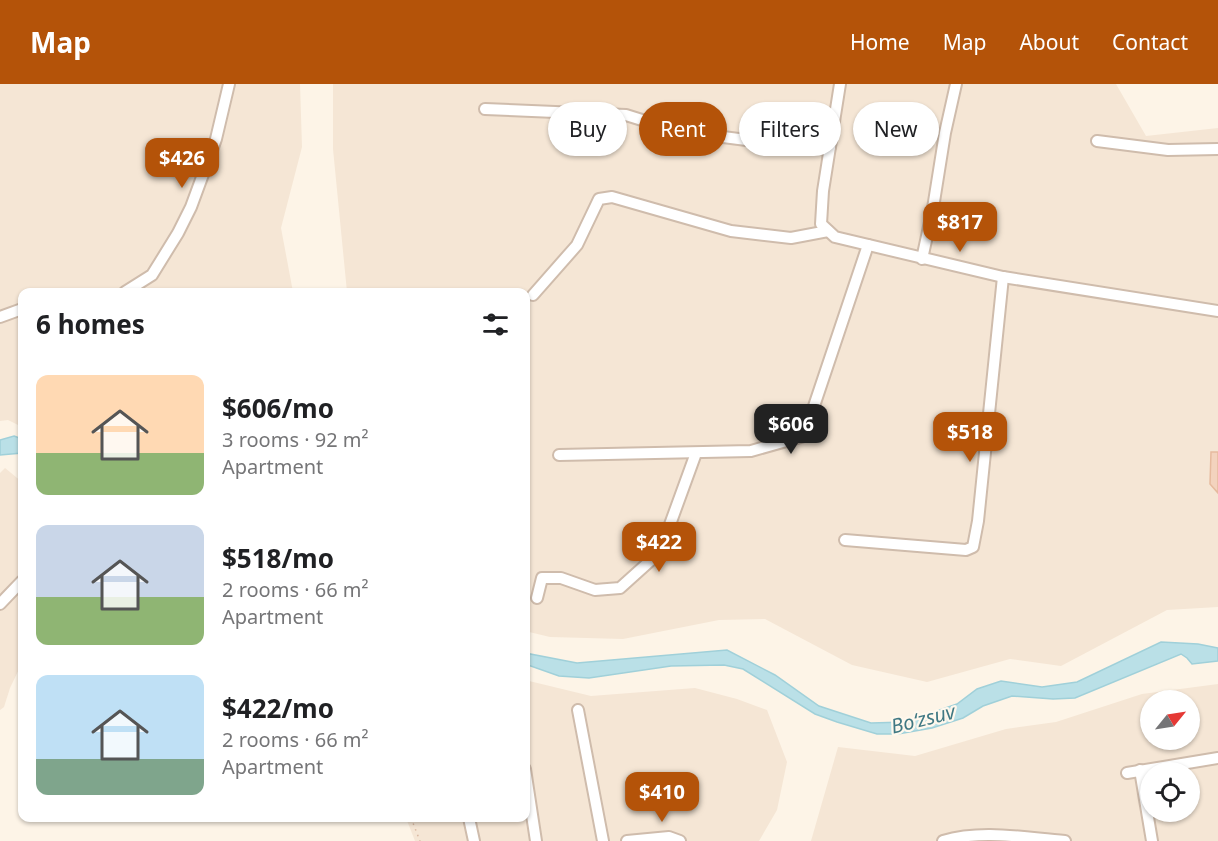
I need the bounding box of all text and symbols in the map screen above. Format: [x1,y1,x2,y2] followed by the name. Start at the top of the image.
[30,23,91,61] text: Map
[850,28,910,56] text: Home
[943,28,986,56] text: Map
[1019,28,1079,56] text: About
[1112,28,1188,56] text: Contact
[548,102,627,156] chip: Buy
[639,102,727,156] chip: Rent
[739,102,841,156] chip: Filters
[853,102,939,156] chip: New
[146,138,218,189] pin: $426
[159,144,205,171] text: $426
[924,202,996,253] pin: $817
[937,208,983,235] text: $817
[36,306,145,342] text: 6 homes
[479,308,512,341] icon: filters
[222,390,334,426] text: $606/mo
[84,399,156,471] icon: home
[755,404,827,455] pin: $606
[768,410,814,437] text: $606
[934,412,1006,463] pin: $518
[947,418,993,445] text: $518
[222,426,369,453] text: 3 rooms · 92 m²
[222,453,323,480] text: Apartment
[623,522,695,573] pin: $422
[636,528,682,555] text: $422
[222,540,334,576] text: $518/mo
[84,549,156,621] icon: home
[222,576,369,603] text: 2 rooms · 66 m²
[222,603,323,630] text: Apartment
[222,690,334,726] text: $422/mo
[1140,690,1200,750] north arrow
[1140,690,1200,822] map controls
[888,697,959,740] water label: Boʻzsuv
[84,699,156,771] icon: home
[222,726,369,753] text: 2 rooms · 66 m²
[222,753,323,780] text: Apartment
[1140,762,1200,822] button: locate
[626,772,698,823] pin: $410
[639,778,685,805] text: $410

